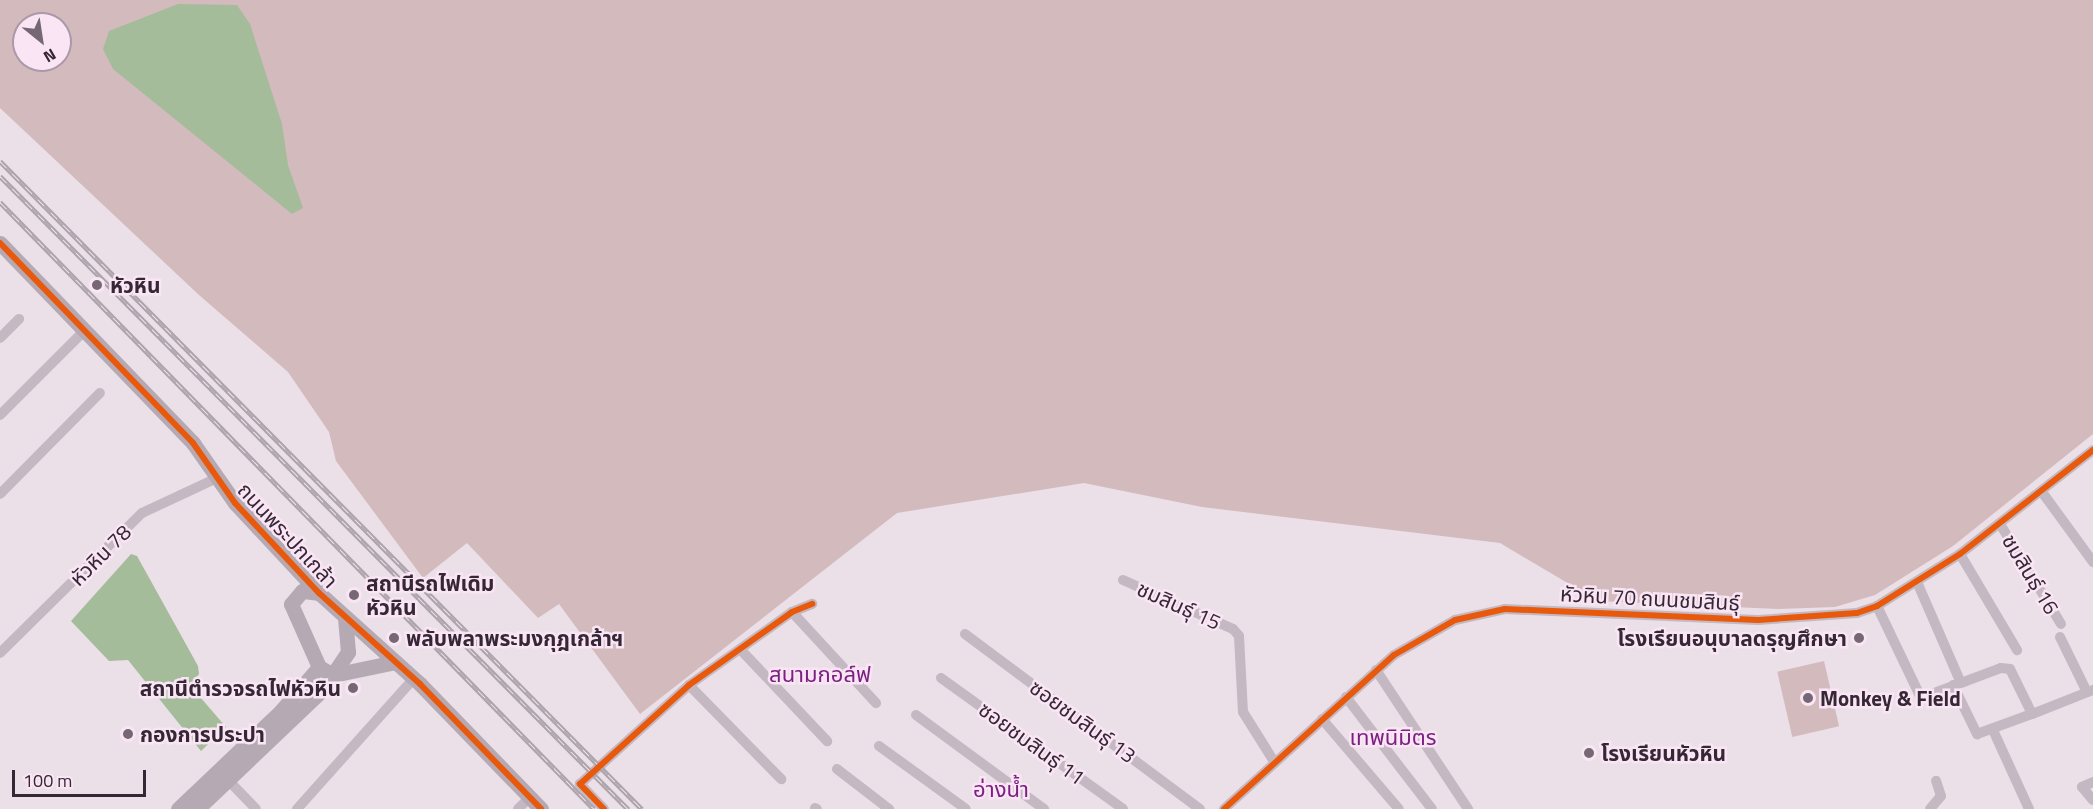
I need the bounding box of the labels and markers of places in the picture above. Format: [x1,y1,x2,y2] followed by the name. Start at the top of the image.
[110,272,160,298] place label: หัวหิน
[88,276,106,294] marker: หัวหิน
[366,570,494,620] place label: สถานีรถไฟเดิม หัวหิน
[347,588,361,602] marker: สถานีรถไฟเดิม หัวหิน
[406,625,623,651] place label: พลับพลาพระมงกุฎเกล้าฯ
[1617,625,1847,651] place label: โรงเรียนอนุบาลดรุญศึกษา
[387,631,401,645] marker: พลับพลาพระมงกุฎเกล้าฯ
[1852,631,1866,645] marker: โรงเรียนอนุบาลดรุญศึกษา
[140,675,341,701] place label: สถานีตำรวจรถไฟหัวหิน
[346,681,360,695] marker: สถานีตำรวจรถไฟหัวหิน
[1820,685,1961,711] place label: Monkey & Field
[1801,691,1815,705] marker: Monkey & Field
[140,721,265,747] place label: กองการประปา
[121,727,135,741] marker: กองการประปา
[1601,740,1726,766] place label: โรงเรียนหัวหิน
[1582,746,1596,760] marker: โรงเรียนหัวหิน

